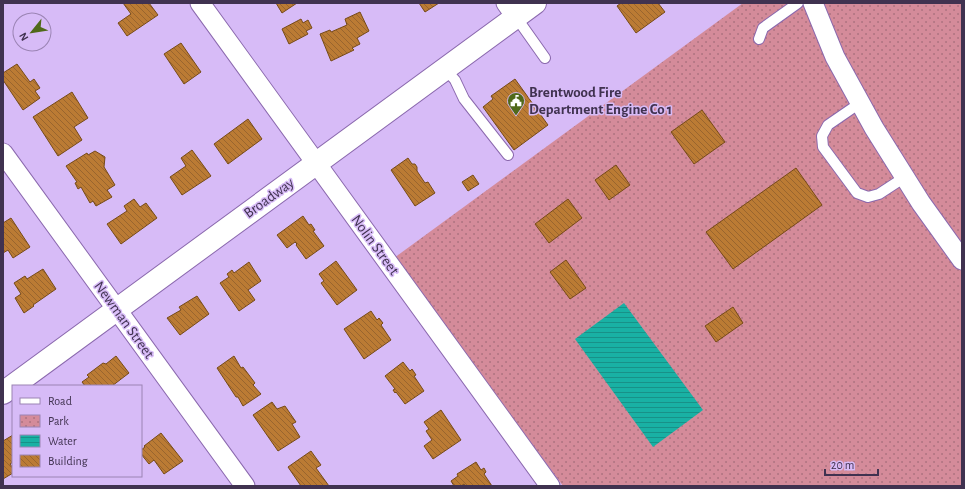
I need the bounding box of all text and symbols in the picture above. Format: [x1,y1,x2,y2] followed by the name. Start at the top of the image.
[12,12,52,52] north arrow
[17,31,30,43] text: N
[529,85,672,117] place label: Brentwood Fire Department Engine Co 1
[506,91,526,116] public building icon: Brentwood Fire Department Engine Co 1
[241,175,297,221] street label: Broadway
[348,212,402,278] street label: Nolin Street
[91,279,157,362] street label: Newman Street
[12,385,142,477] legend
[48,395,72,407] text: Road
[48,415,69,427] text: Park
[48,435,77,447] text: Water
[825,451,878,477] scale bar
[48,455,88,467] text: Building
[831,459,854,471] text: 20 m

